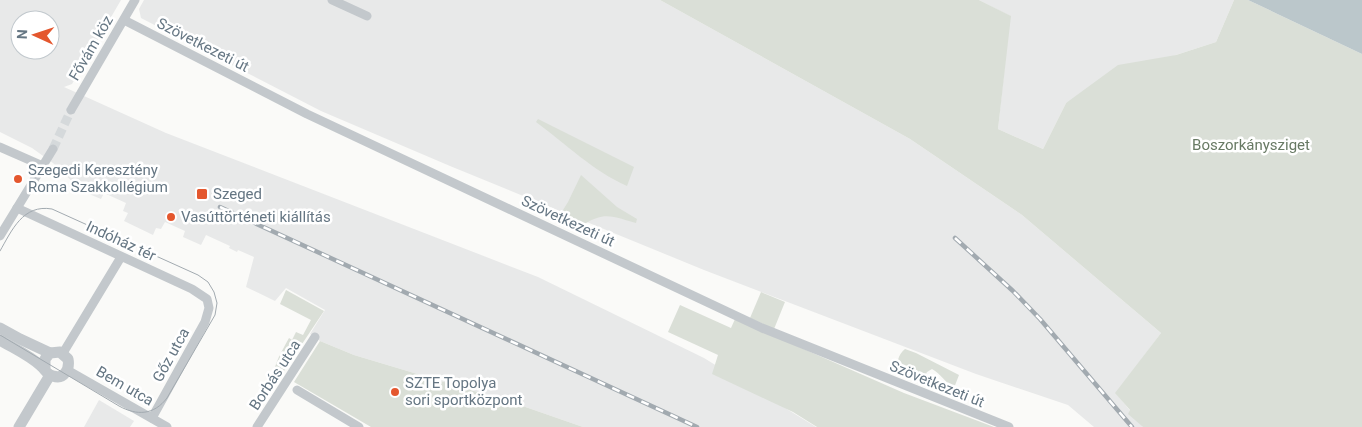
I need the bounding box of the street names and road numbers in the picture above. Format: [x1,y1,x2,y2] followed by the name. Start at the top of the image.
[65,12,117,84] street label: Fővám köz
[154,14,252,76] street label: Szövetkezeti út
[518,192,618,251] street label: Szövetkezeti út
[83,217,159,265] street label: Indóház tér
[149,325,193,385] street label: Gőz utca
[246,336,304,414] street label: Borbás utca
[887,357,987,411] street label: Szövetkezeti út
[93,362,157,410] street label: Bem utca

